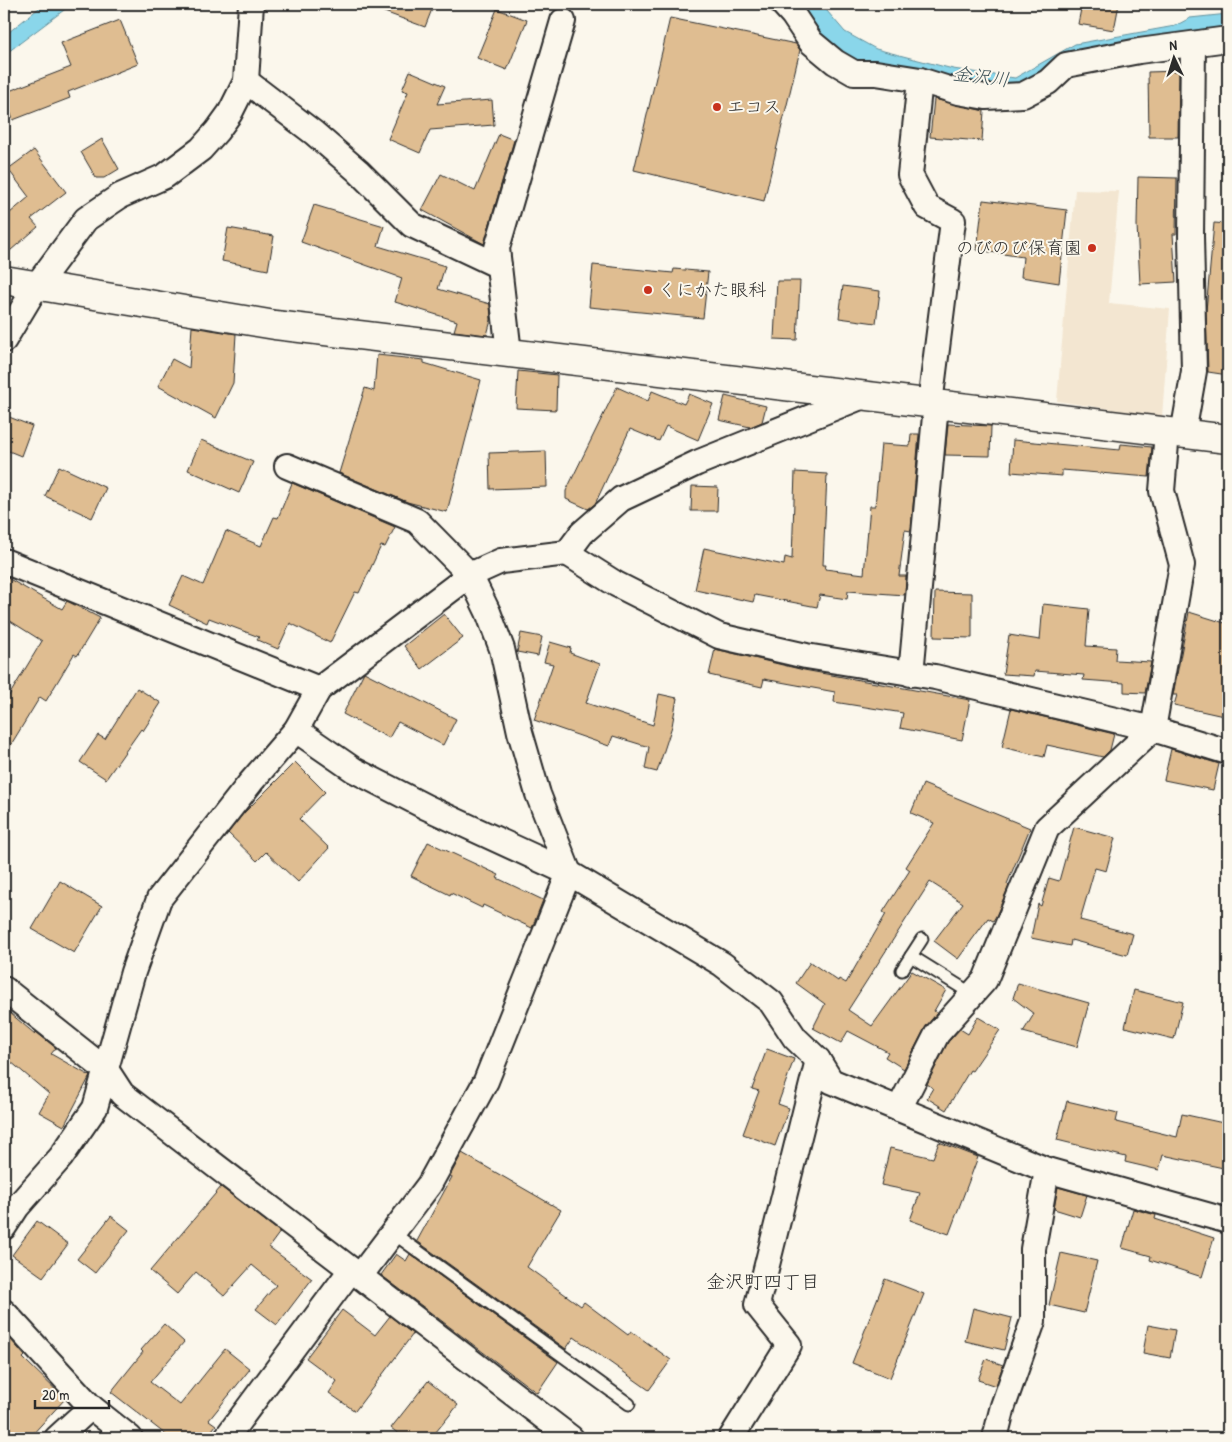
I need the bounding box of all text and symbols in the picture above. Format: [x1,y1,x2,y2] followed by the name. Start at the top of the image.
[1150,32,1200,82] north arrow
[1169,35,1178,54] text: N
[951,60,1011,92] water label: 金沢川
[727,94,781,119] place label: エコス
[711,101,723,113] marker: エコス
[956,235,1082,260] place label: のびのび保育園
[1086,242,1098,254] marker: のびのび保育園
[658,277,766,302] place label: くにかた眼科
[642,284,654,296] marker: くにかた眼科
[706,1268,820,1294] district label: 金沢町四丁目
[35,1377,109,1409] scale bar
[42,1384,69,1405] text: 20 m

